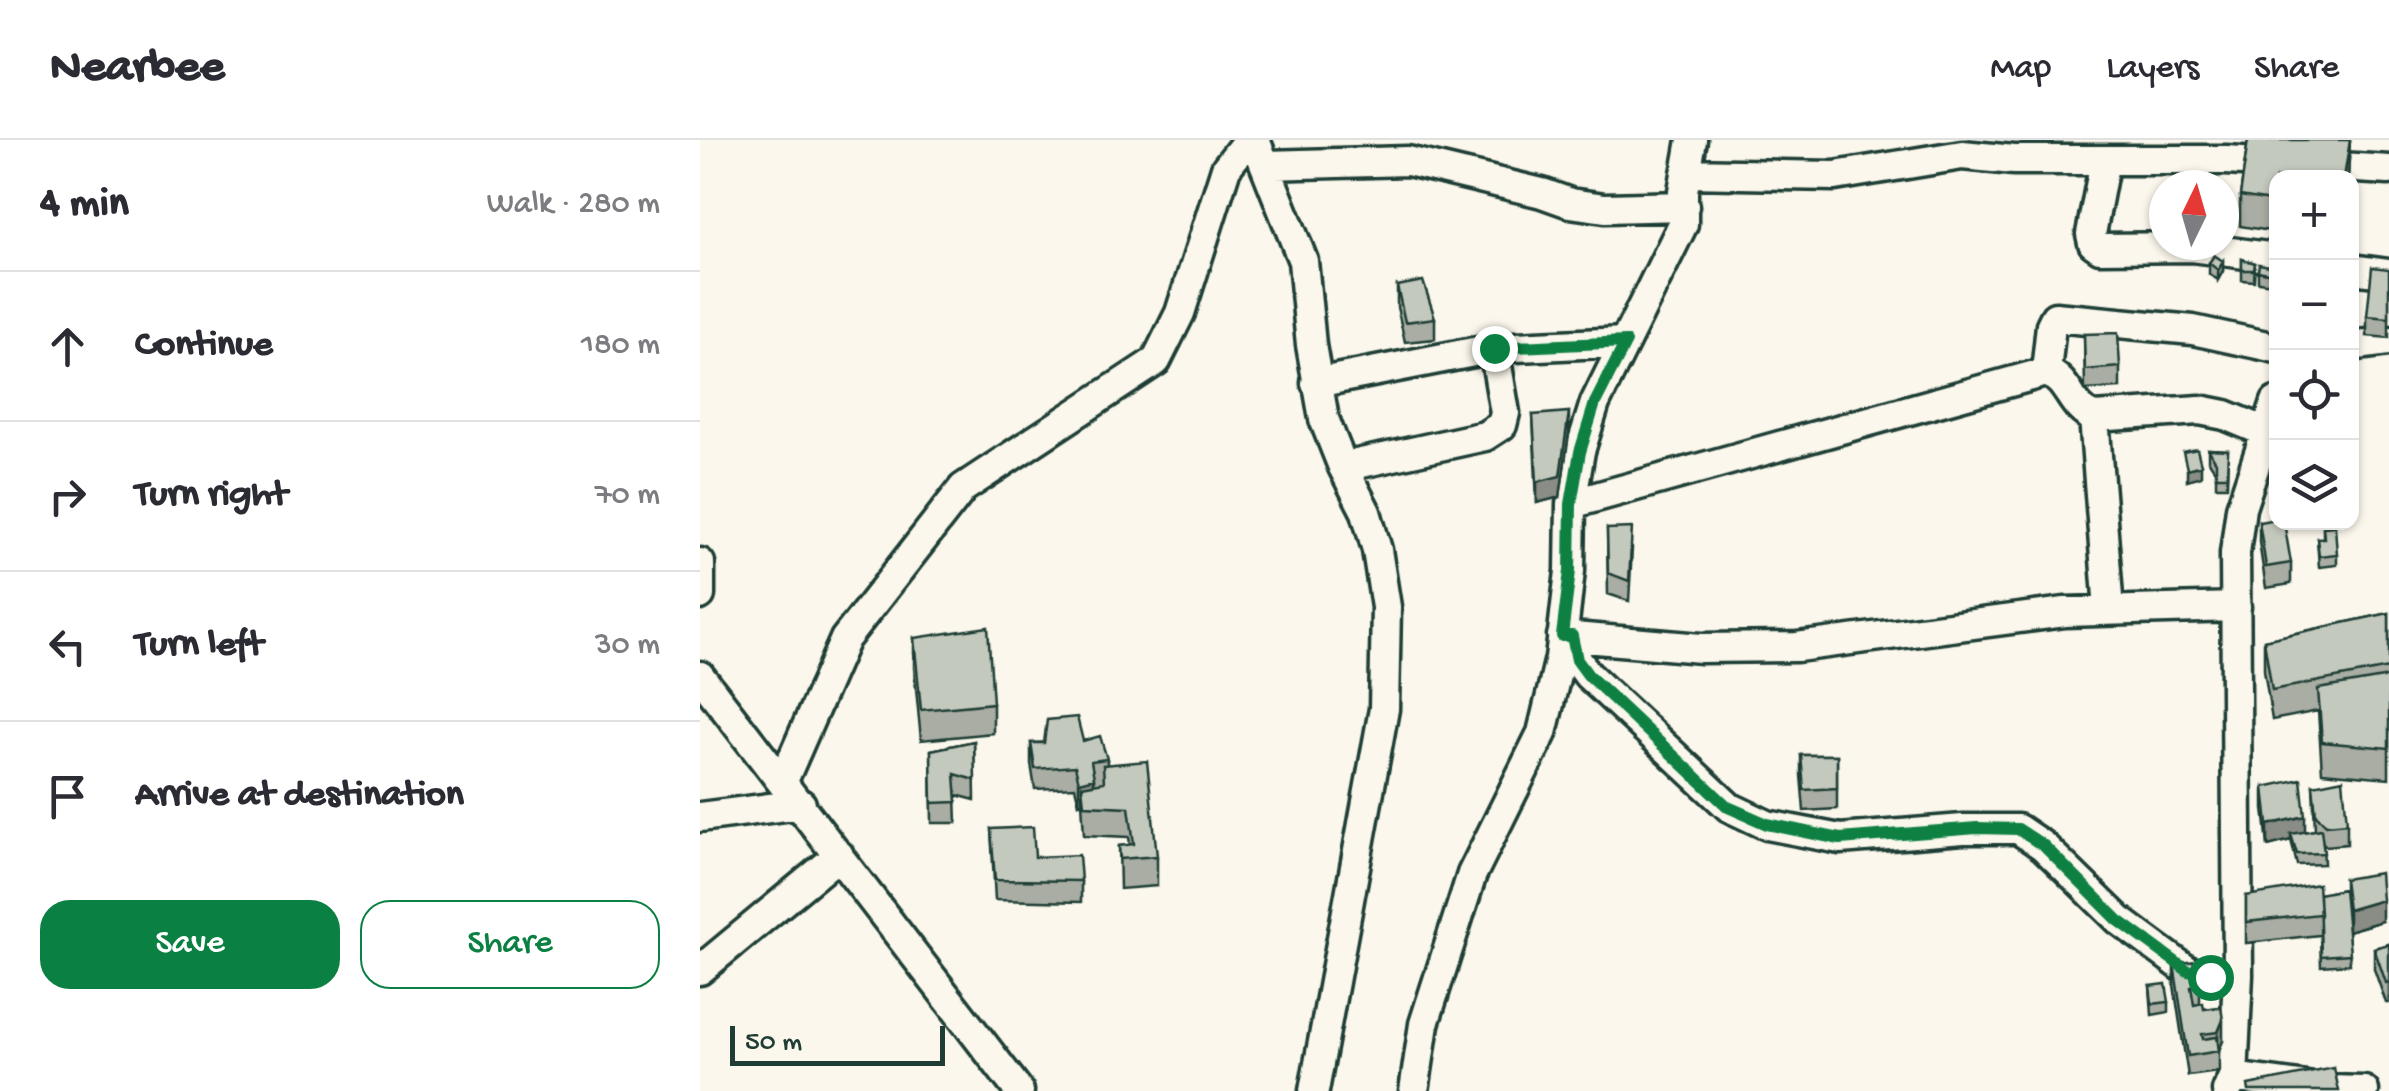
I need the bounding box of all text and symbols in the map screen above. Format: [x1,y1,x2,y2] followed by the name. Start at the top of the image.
[50,41,225,98] text: Nearbee
[1990,49,2051,90] text: Map
[2106,49,2199,90] text: Layers
[2254,49,2339,90] text: Share
[2149,170,2239,260] north arrow
[2269,170,2359,530] map controls
[2269,170,2359,260] button: +
[40,181,129,230] text: 4 min
[487,186,660,224] text: Walk · 280 m
[2269,260,2359,350] button: −
[40,319,95,374] icon: ahead
[135,324,273,368] text: Continue
[1472,326,1518,372] route end
[581,327,660,365] text: 180 m
[2269,350,2359,440] button: locate
[2269,440,2359,530] button: layers
[40,469,95,524] icon: right
[135,474,287,518] text: Turn right
[595,477,660,515] text: 70 m
[40,619,95,674] icon: left
[135,624,263,668] text: Turn left
[595,627,660,665] text: 30 m
[40,769,95,824] icon: arrive
[135,774,464,818] text: Arrive at destination
[40,900,340,989] button: Save
[360,900,660,989] button: Share
[2188,955,2234,1001] route start
[730,1021,945,1066] scale bar
[745,1027,802,1060] text: 50 m

